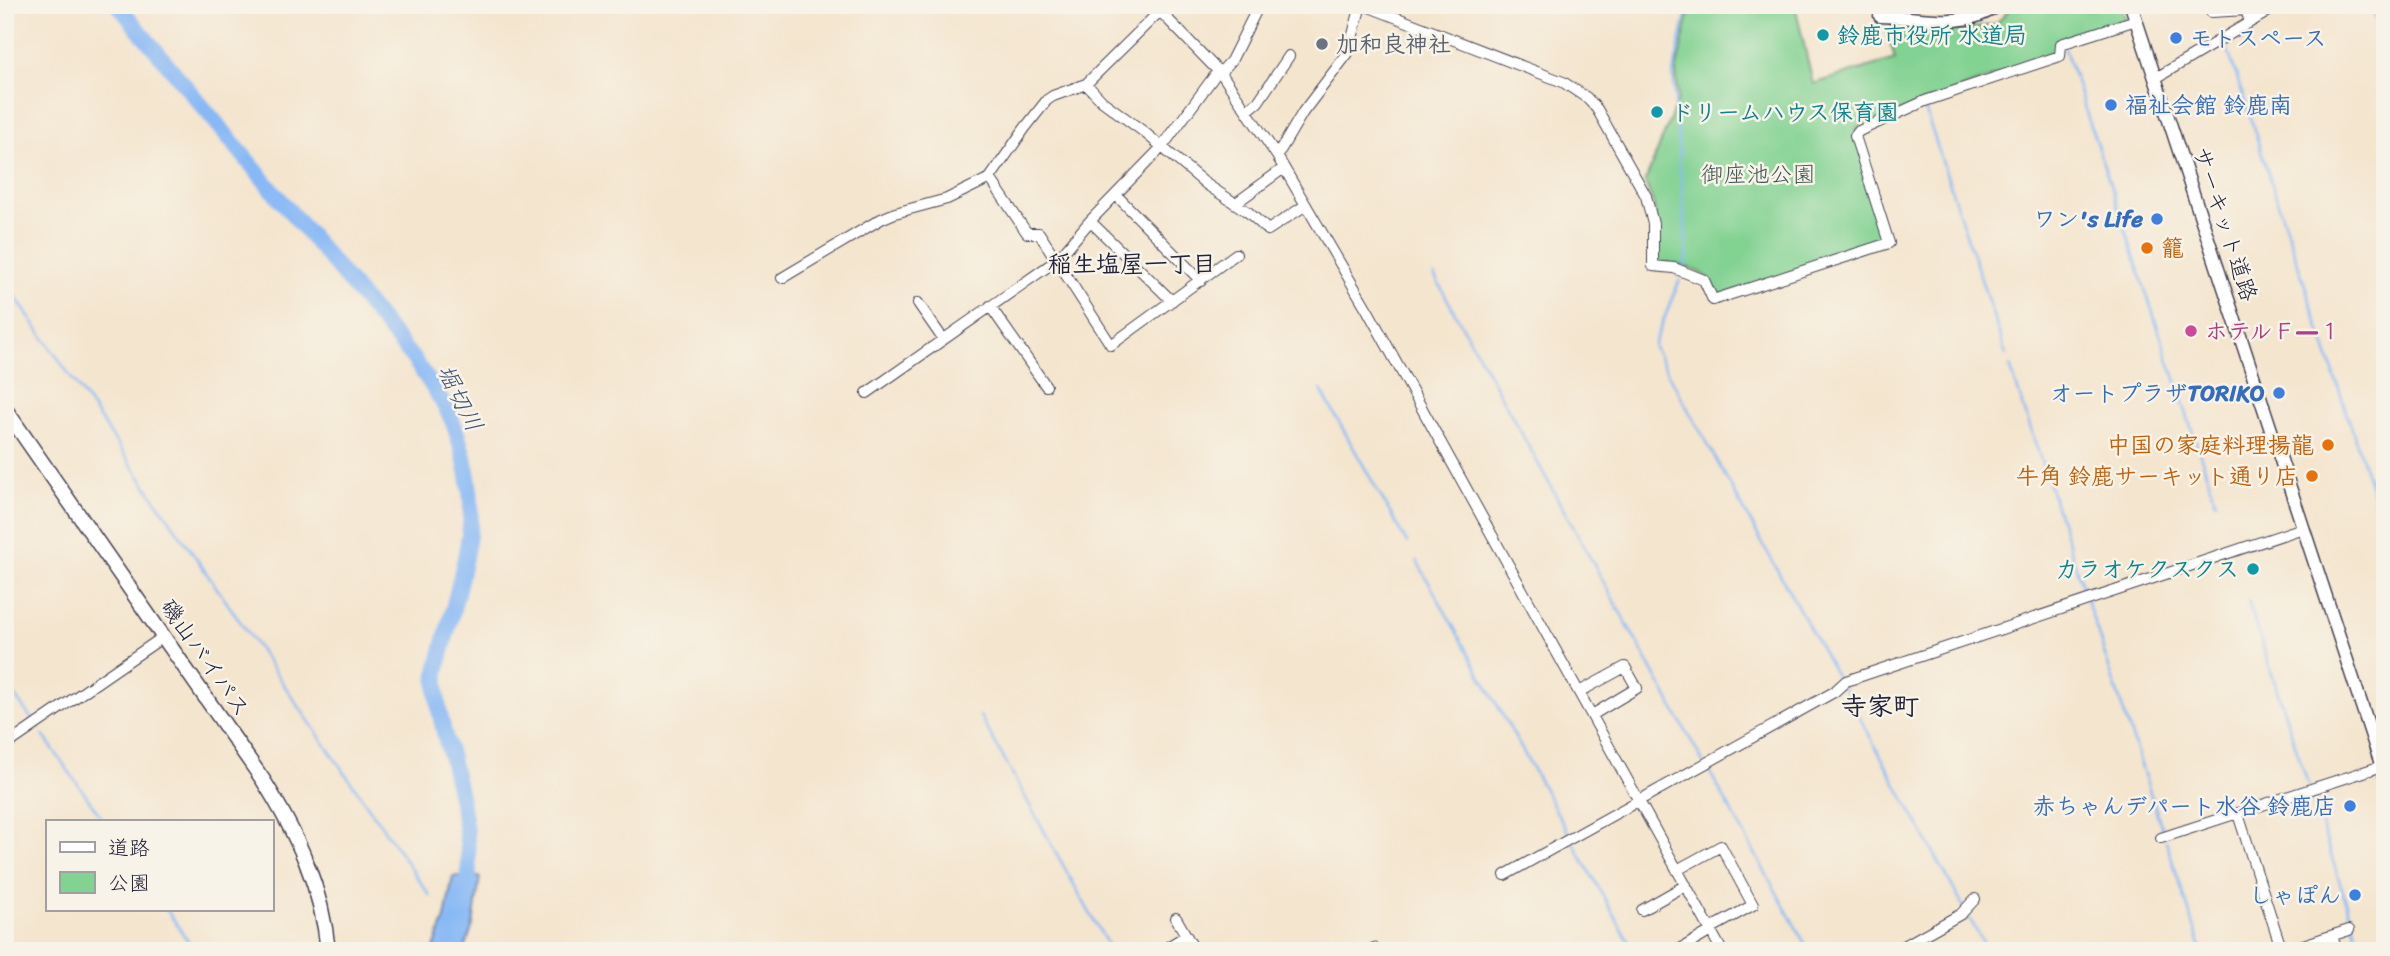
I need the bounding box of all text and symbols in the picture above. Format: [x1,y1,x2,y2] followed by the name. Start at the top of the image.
[1837,15,2027,56] place label: 鈴鹿市役所 水道局
[2190,18,2327,59] place label: モトスペース
[1336,24,1451,65] place label: 加和良神社
[1815,27,1831,43] marker: 鈴鹿市役所 水道局
[2168,30,2184,46] marker: モトスペース
[1314,36,1330,52] marker: 加和良神社
[2125,85,2292,126] place label: 福祉会館 鈴鹿南
[1671,92,1899,133] place label: ドリームハウス保育園
[2103,97,2119,113] marker: 福祉会館 鈴鹿南
[1649,104,1665,120] marker: ドリームハウス保育園
[2181,141,2269,307] street label: サーキット道路
[1701,154,1816,195] park label: 御座池公園
[2033,199,2143,240] place label: ワン's Life
[2149,211,2165,227] marker: ワン's Life
[2161,228,2184,269] place label: 籠
[2139,240,2155,256] marker: 籠
[1048,243,1216,285] district label: 稲生塩屋一丁目
[2205,311,2342,352] place label: ホテルＦ―１
[2183,323,2199,339] marker: ホテルＦ―１
[425,356,495,440] water label: 堀切川
[2050,373,2265,414] place label: オートプラザTORIKO
[2271,385,2287,401] marker: オートプラザTORIKO
[2107,425,2314,466] place label: 中国の家庭料理揚龍
[2320,437,2336,453] marker: 中国の家庭料理揚龍
[2016,456,2298,497] place label: 牛角 鈴鹿サーキット通り店
[2304,468,2320,484] marker: 牛角 鈴鹿サーキット通り店
[2055,549,2239,590] place label: カラオケクスクス
[2245,561,2261,577] marker: カラオケクスクス
[149,590,261,726] street label: 磯山バイパス
[1841,683,1919,729] district label: 寺家町
[2032,786,2336,827] place label: 赤ちゃんデパート水谷 鈴鹿店
[2342,798,2358,814] marker: 赤ちゃんデパート水谷 鈴鹿店
[46,820,273,911] legend
[108,829,150,867] text: 道路
[108,864,150,902] text: 公園
[2249,875,2341,916] place label: しゃぽん
[2347,887,2363,903] marker: しゃぽん

